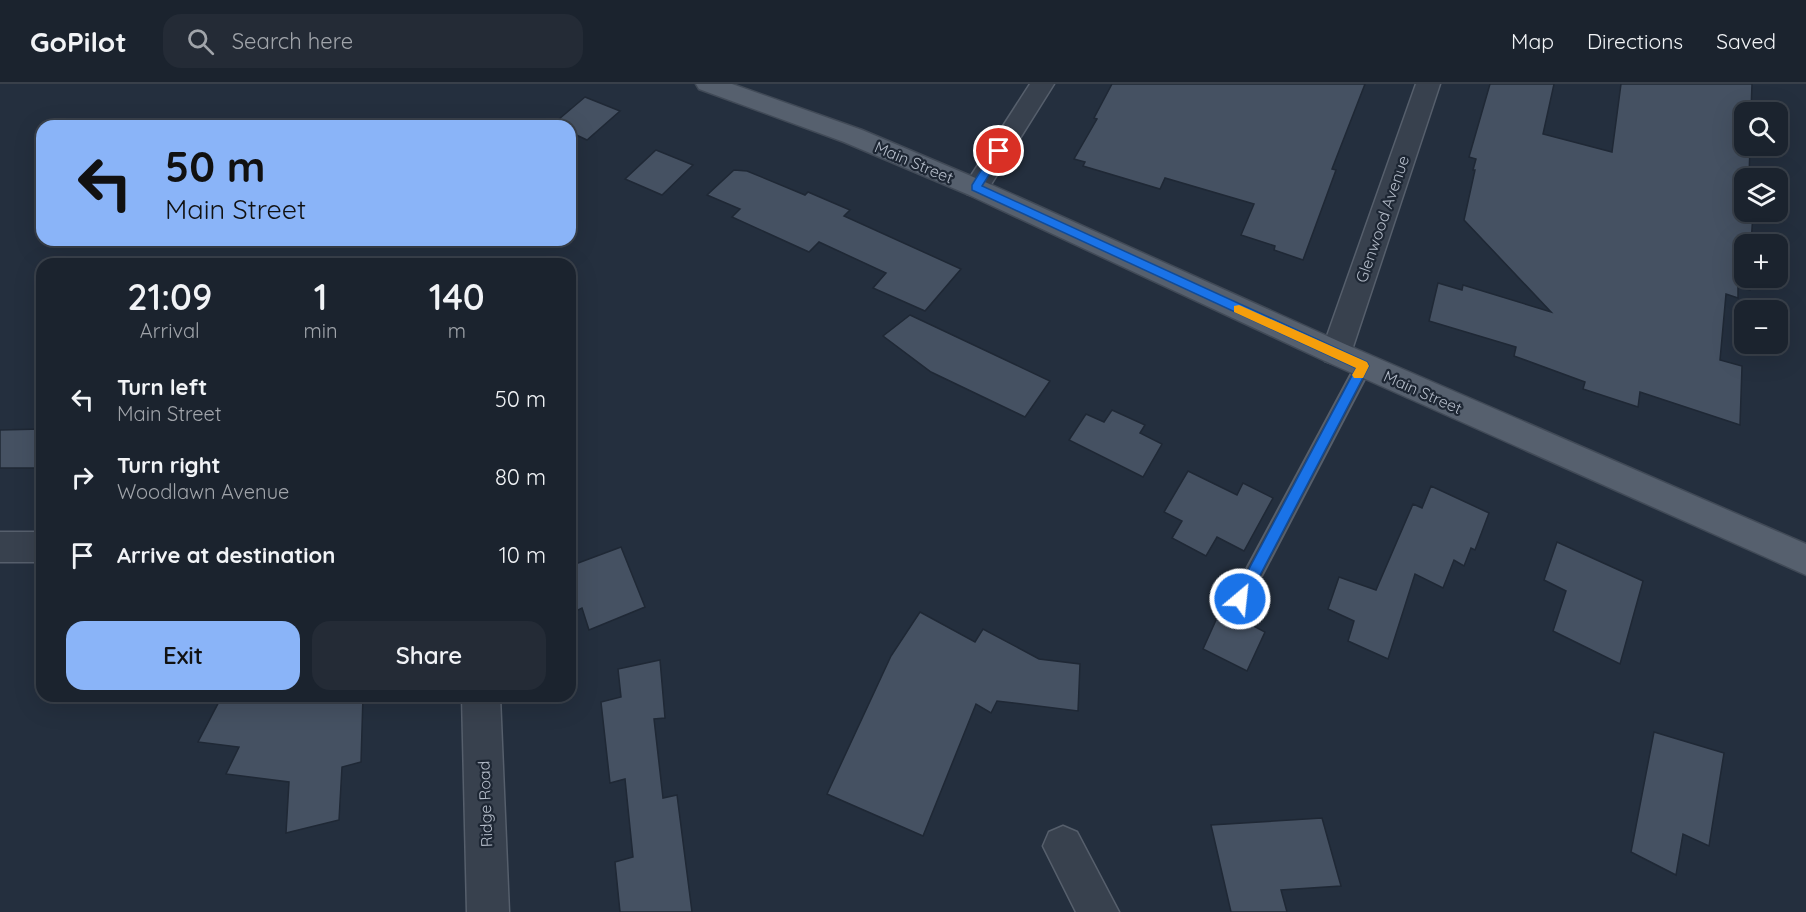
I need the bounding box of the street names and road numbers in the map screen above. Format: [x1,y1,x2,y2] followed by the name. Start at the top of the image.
[872,136,956,188] street label: Main Street
[1351,153,1413,285] street label: Glenwood Avenue
[1381,366,1465,418] street label: Main Street
[473,760,497,848] street label: Ridge Road

